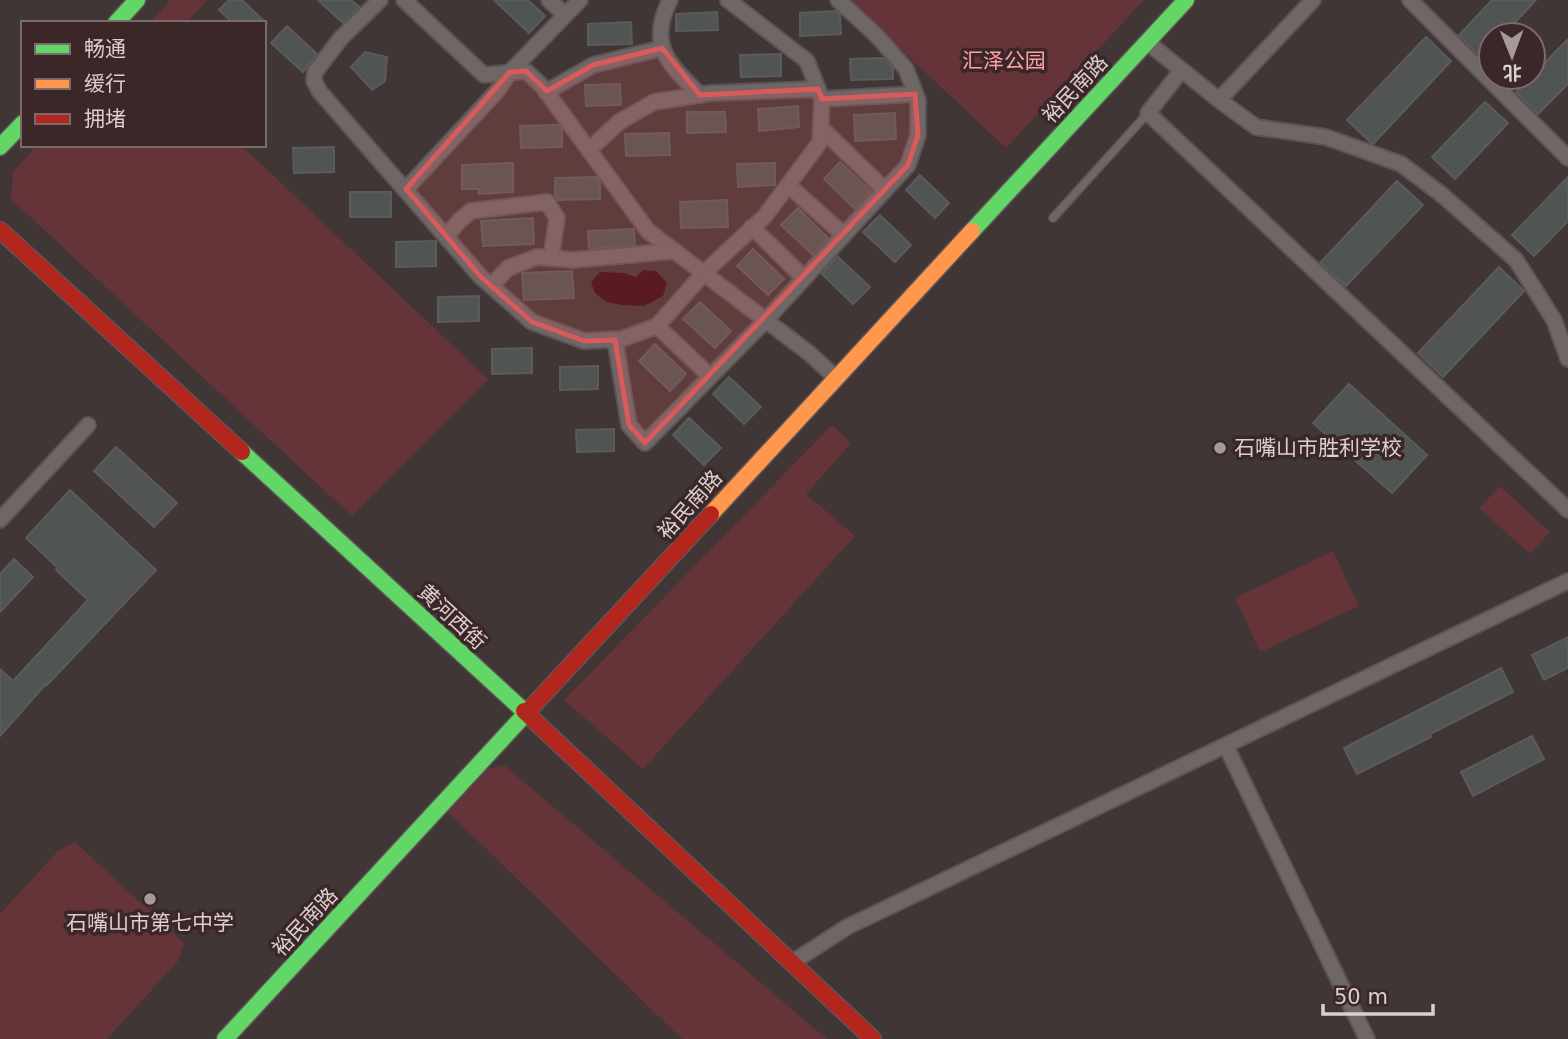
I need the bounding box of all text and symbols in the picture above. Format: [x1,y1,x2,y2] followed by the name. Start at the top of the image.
[21,21,266,147] legend
[1477,21,1547,91] north arrow
[84,37,126,61] text: 畅通
[962,49,1046,73] park label: 汇泽公园
[1038,50,1112,128] street label: 裕民南路
[1503,62,1522,84] text: 北
[84,72,126,96] text: 缓行
[84,107,126,131] text: 拥堵
[1234,436,1402,460] place label: 石嘴山市胜利学校
[1212,440,1228,456] marker: 石嘴山市胜利学校
[653,466,727,544] street label: 裕民南路
[413,580,491,654] street label: 黄河西街
[268,883,342,961] street label: 裕民南路
[142,891,158,907] marker: 石嘴山市第七中学
[66,911,234,935] place label: 石嘴山市第七中学
[1323,972,1433,1016] scale bar
[1334,985,1388,1009] text: 50 m

